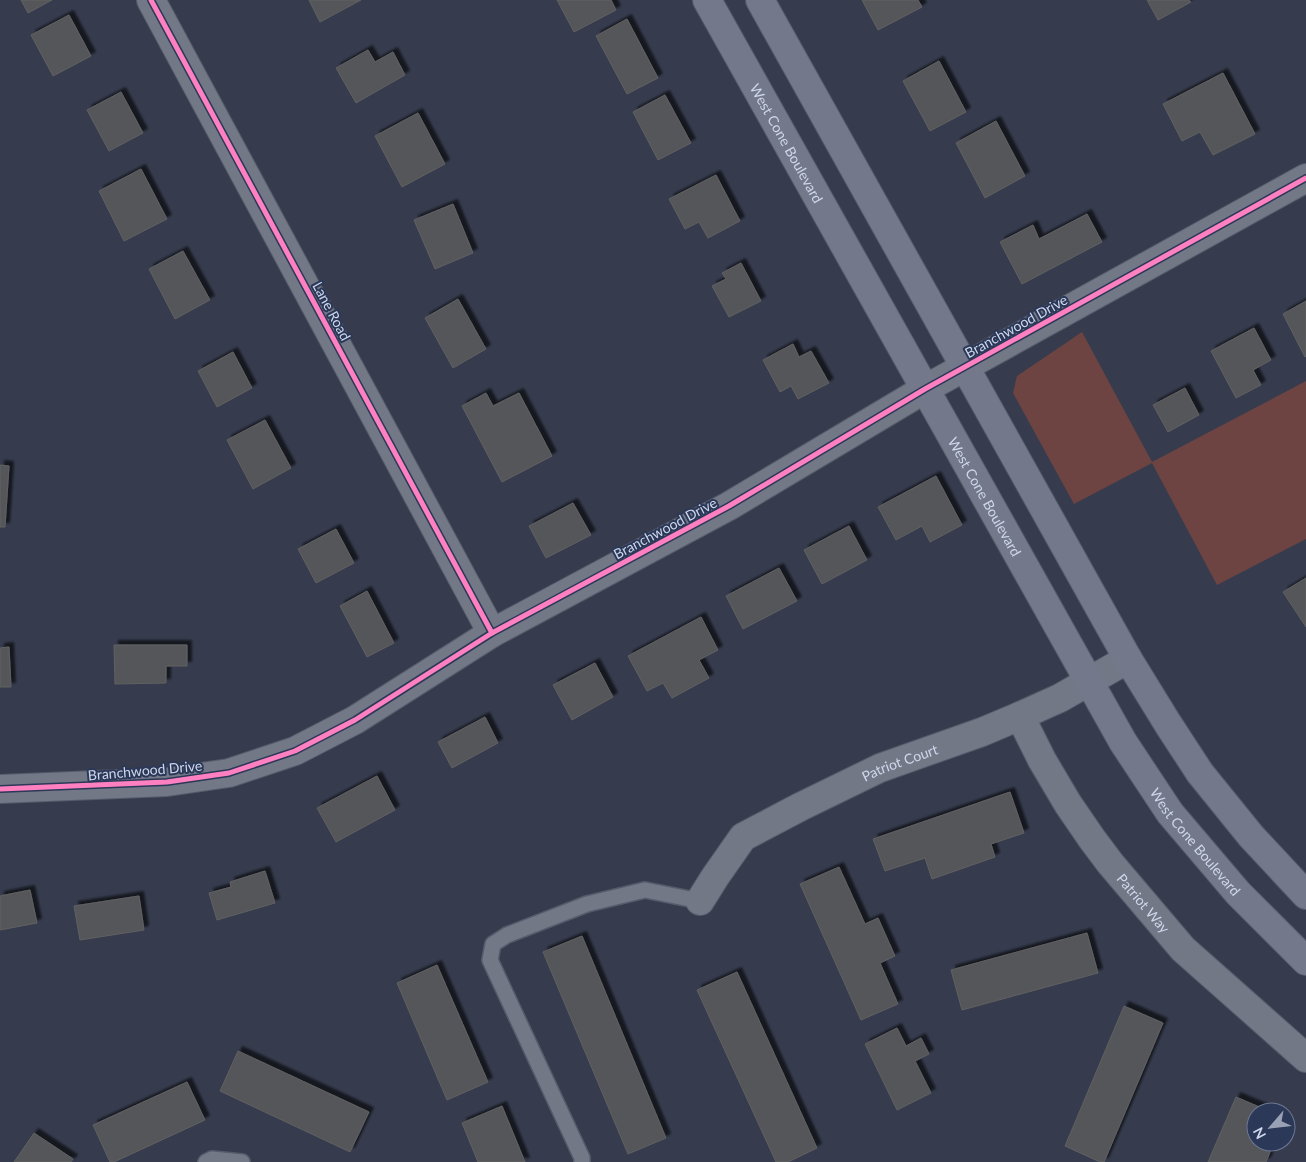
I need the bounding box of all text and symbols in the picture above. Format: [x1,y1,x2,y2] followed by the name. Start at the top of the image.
[747,81,827,206] street label: West Cone Boulevard
[309,279,355,343] street label: Lane Road
[962,291,1070,361] street label: Branchwood Drive
[945,434,1025,559] street label: West Cone Boulevard
[610,494,720,562] street label: Branchwood Drive
[859,740,940,784] street label: Patriot Court
[87,757,203,783] street label: Branchwood Drive
[1147,784,1245,899] street label: West Cone Boulevard
[1114,870,1174,937] street label: Patriot Way
[1246,1102,1296,1152] north arrow
[1249,1125,1269,1142] text: N

